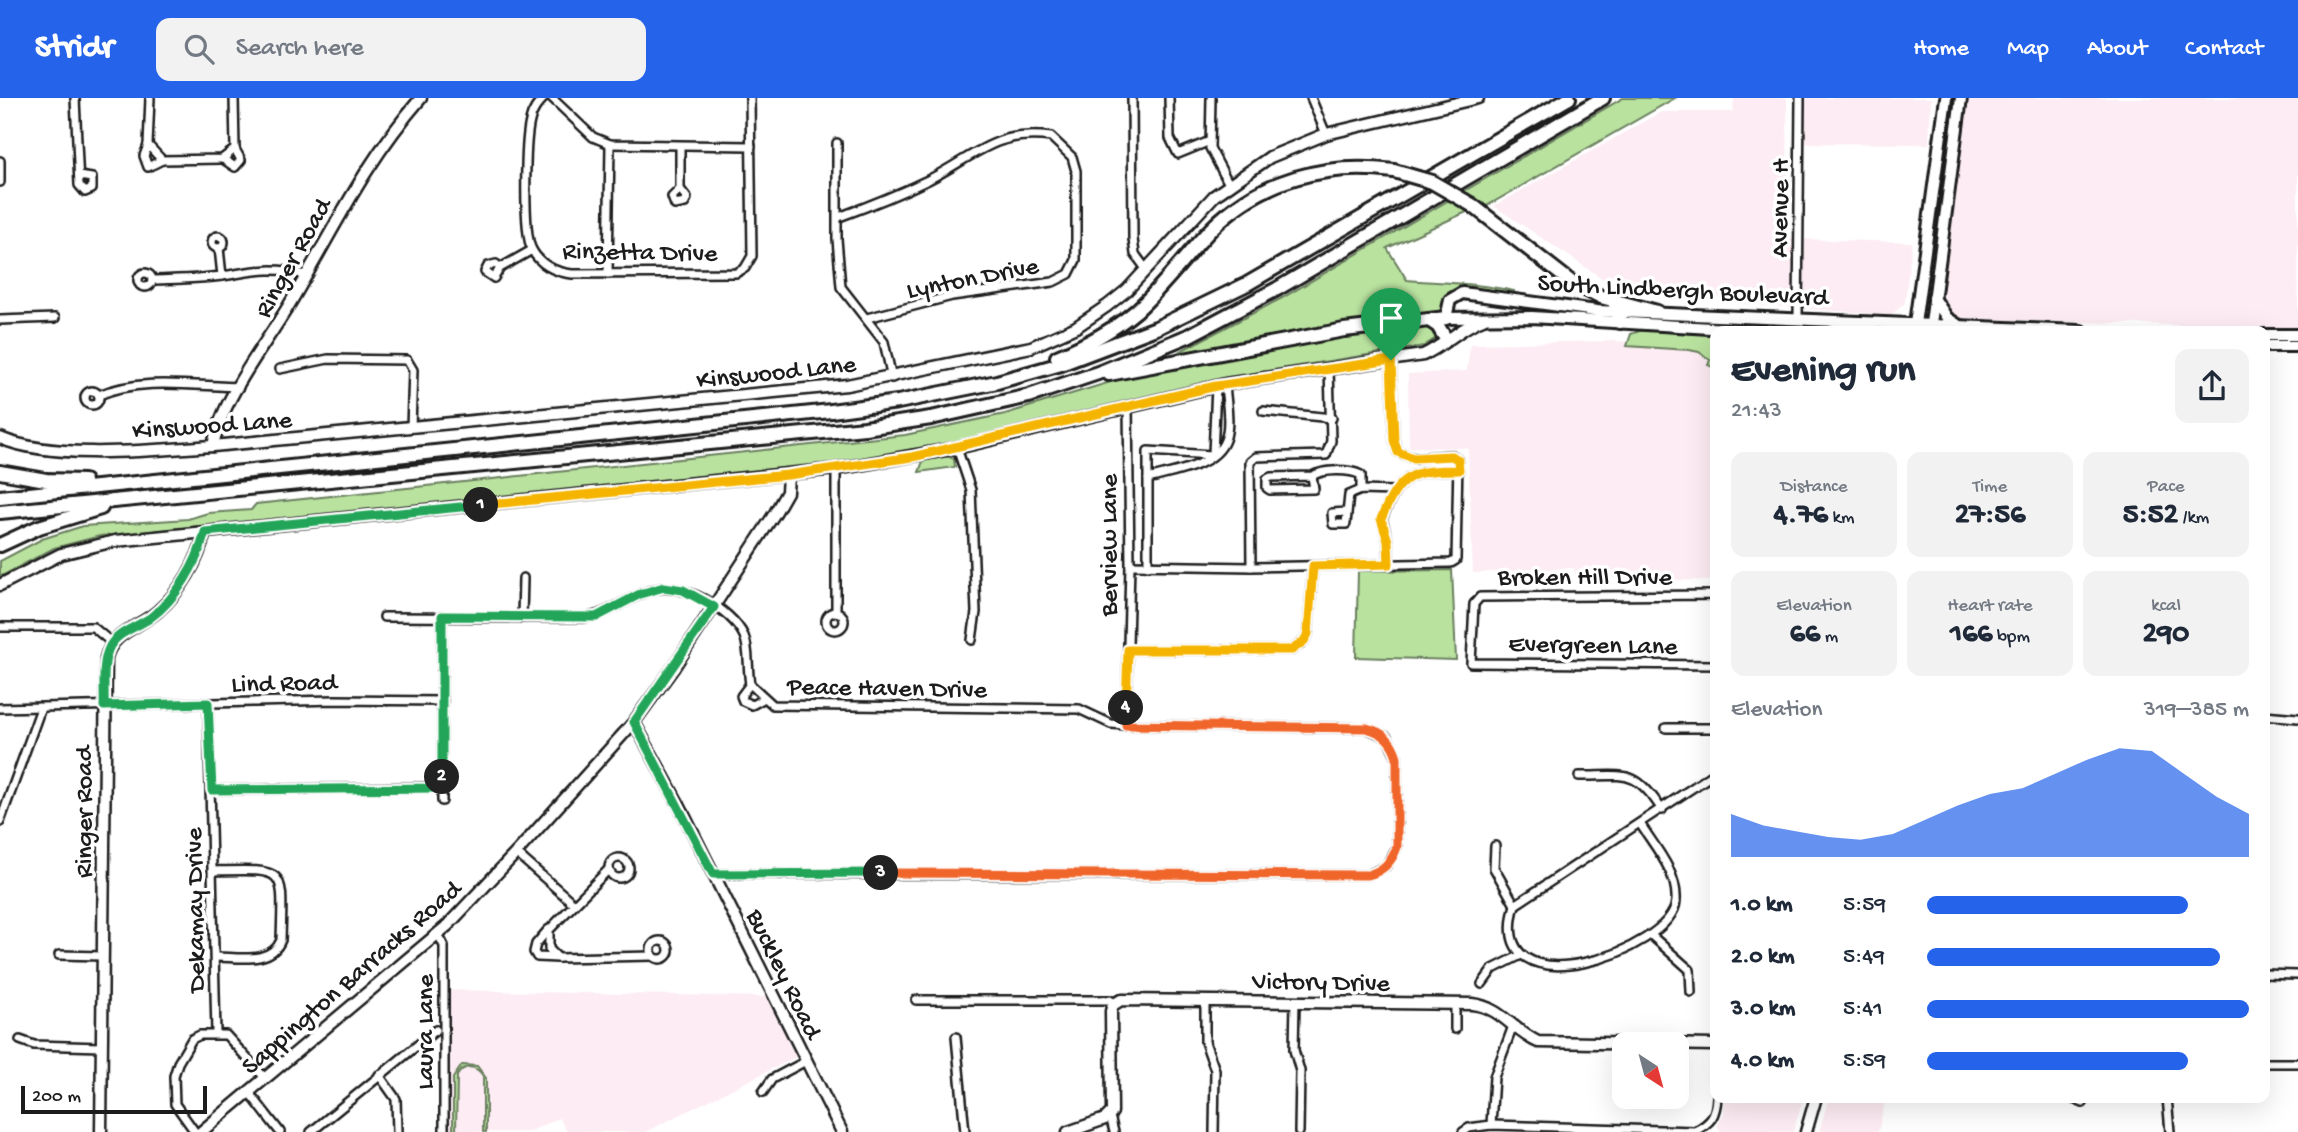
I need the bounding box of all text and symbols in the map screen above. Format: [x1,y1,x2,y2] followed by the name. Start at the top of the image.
[156,18,646,81] search box
[35,30,114,68] text: Stridr
[180,30,218,68] icon: search
[236,34,364,65] text: Search here
[1913,35,1969,64] text: Home
[2007,35,2049,64] text: Map
[2087,35,2147,64] text: About
[2185,35,2263,64] text: Contact
[1766,158,1799,258] street label: Avenue H
[249,192,341,324] street label: Ringer Road
[562,238,718,271] street label: Rinzetta Drive
[904,252,1042,308] street label: Lynton Drive
[1537,269,1831,316] street label: South Lindbergh Boulevard
[1361,288,1421,360] pin
[1372,299,1410,337] icon: arrive
[2175,349,2249,423] button: share
[1731,350,1915,394] text: Evening run
[695,351,858,398] street label: Kinswood Lane
[1731,398,1782,425] text: 21:43
[131,406,294,449] street label: Kinswood Lane
[1096,473,1127,617] street label: Berview Lane
[1780,476,1848,499] text: Distance
[1973,476,2007,499] text: Time
[2147,476,2185,499] text: Pace
[463,488,498,522] pin: 1
[477,493,484,516] text: 1
[1774,499,1828,534] text: 4.76
[1955,499,2025,534] text: 27:56
[2123,499,2178,534] text: 5:52
[1828,507,1854,530] text: km
[2178,507,2209,530] text: /km
[1497,564,1673,595] street label: Broken Hill Drive
[1776,595,1852,618] text: Elevation
[1947,595,2033,618] text: Heart rate
[2151,595,2181,618] text: kcal
[1790,618,1820,653] text: 66
[1950,618,1993,653] text: 166
[2143,618,2189,653] text: 290
[1820,626,1838,649] text: m
[1993,626,2030,649] text: bpm
[1508,631,1678,664] street label: Evergreen Lane
[231,669,339,702] street label: Lind Road
[786,673,988,708] street label: Peace Haven Drive
[1108,690,1144,726] pin: 4
[1121,696,1130,719] text: 4
[1731,697,1822,724] text: Elevation
[2144,697,2249,724] text: 319–385 m
[71,744,102,878] street label: Ringer Road
[424,760,460,794] pin: 2
[437,765,446,788] text: 2
[181,827,214,995] street label: Dekamay Drive
[864,856,898,890] pin: 3
[876,861,885,884] text: 3
[237,874,470,1083] street label: Sappington Barracks Road
[1731,892,1793,919] text: 1.0 km
[1843,892,1886,919] text: 5:59
[737,904,828,1047] street label: Buckley Road
[1731,944,1795,971] text: 2.0 km
[1843,944,1885,971] text: 5:49
[1251,968,1391,1001] street label: Victory Drive
[412,974,443,1090] street label: Laura Lane
[1731,996,1795,1023] text: 3.0 km
[1843,996,1883,1023] text: 5:41
[1612,1032,1689,1110] north arrow
[1612,1032,1689,1109] map controls
[1731,1048,1794,1075] text: 4.0 km
[1843,1048,1886,1075] text: 5:59
[21,1083,206,1115] scale bar
[32,1086,81,1109] text: 200 m

